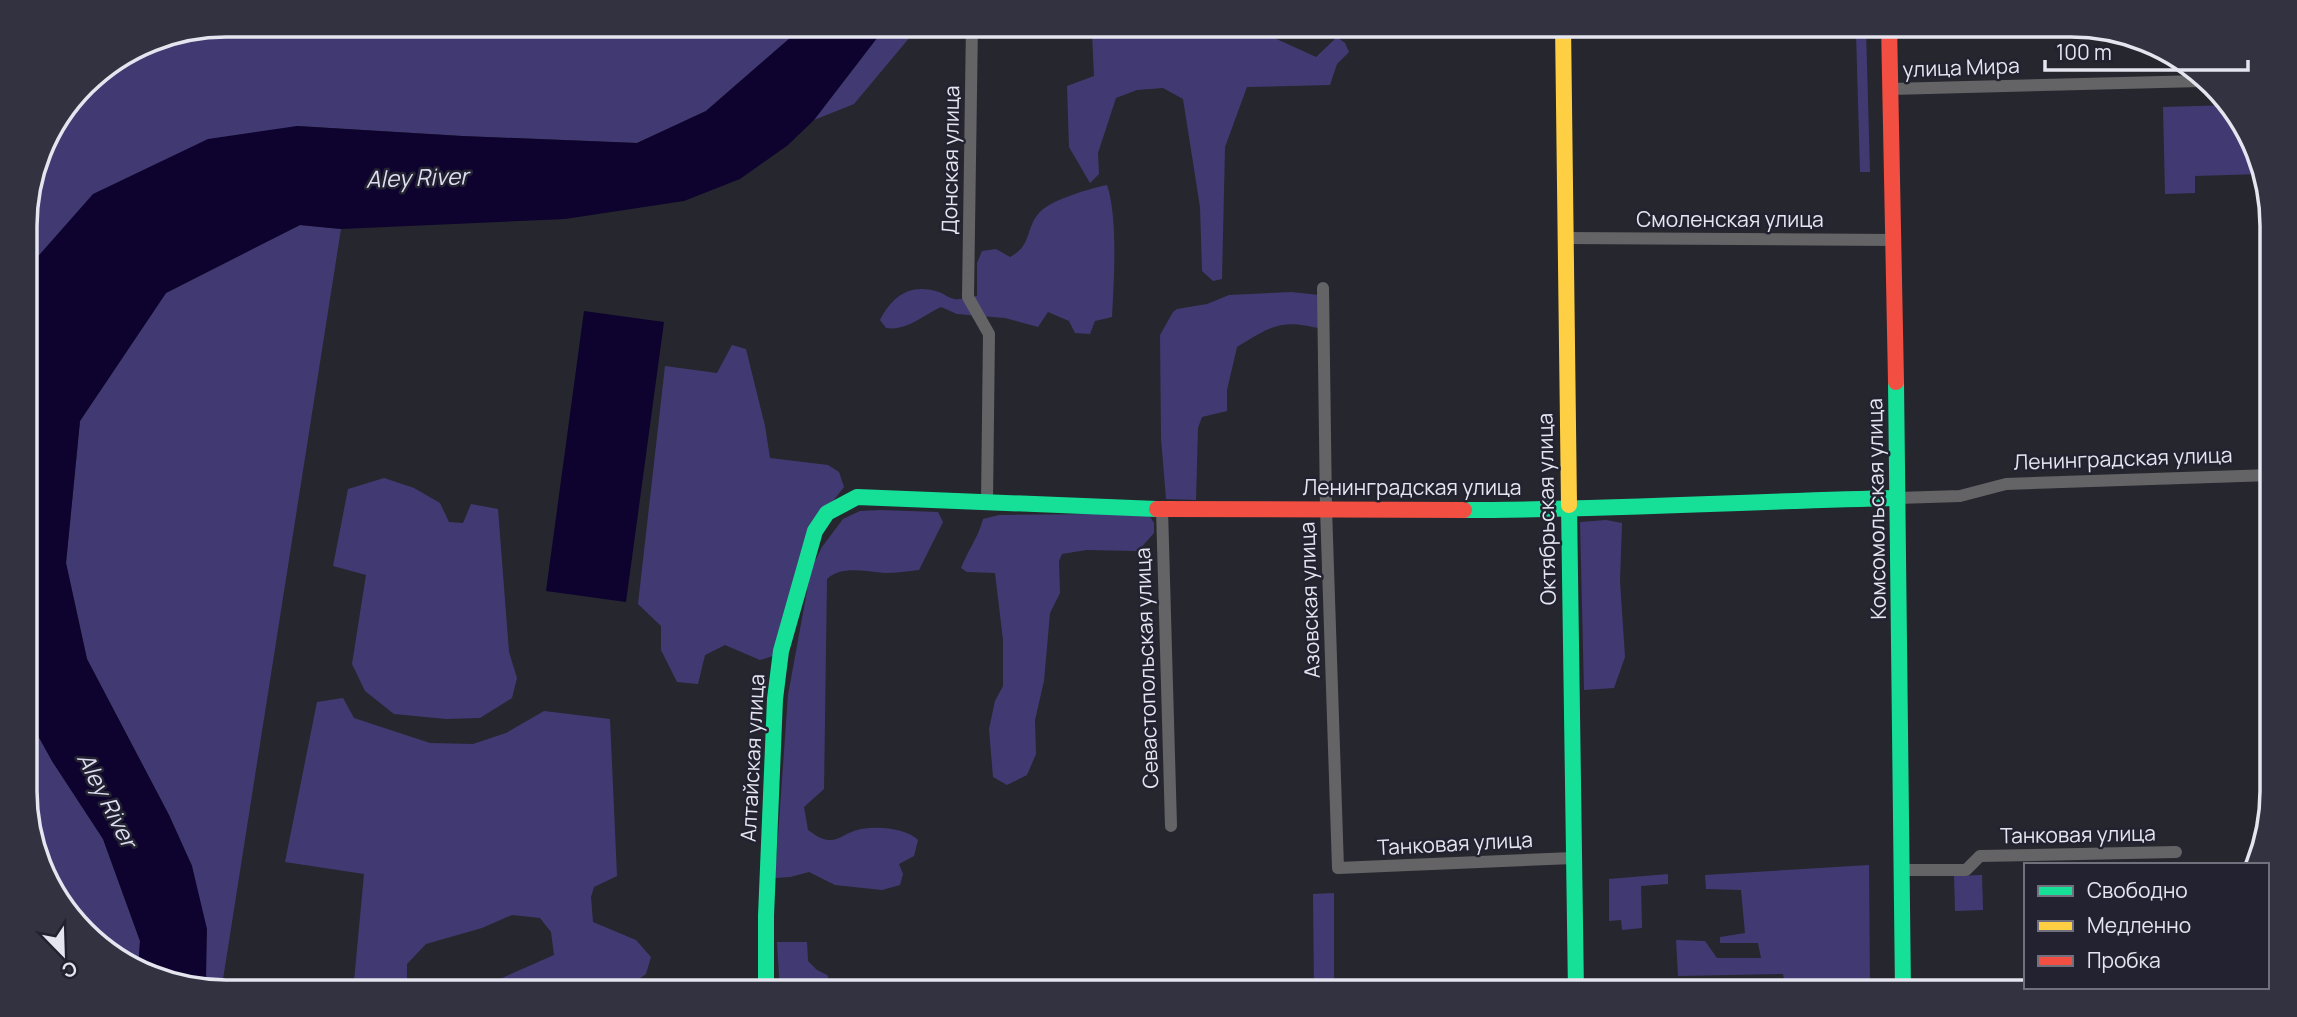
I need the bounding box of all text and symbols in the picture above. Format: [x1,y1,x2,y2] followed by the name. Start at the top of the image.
[2045,28,2248,72] scale bar
[2056,38,2112,66] text: 100 m
[1902,51,2020,83] street label: улица Мира
[935,85,965,235] street label: Донская улица
[365,159,472,195] water label: Aley River
[1636,205,1824,233] street label: Смоленская улица
[1860,398,1892,620] street label: Комсомольская улица
[1530,413,1562,605] street label: Октябрьская улица
[2013,440,2233,476] street label: Ленинградская улица
[1303,473,1522,501] street label: Ленинградская улица
[1292,521,1326,679] street label: Азовская улица
[1128,547,1164,789] street label: Севастопольская улица
[734,673,770,843] street label: Алтайская улица
[70,747,147,855] water label: Aley River
[2000,819,2156,849] street label: Танковая улица
[1376,825,1533,861] street label: Танковая улица
[2024,863,2269,989] legend
[2087,876,2188,904] text: Свободно
[2087,911,2191,939] text: Медленно
[28,919,98,989] north arrow
[2087,946,2161,974] text: Пробка
[58,955,81,984] text: С

